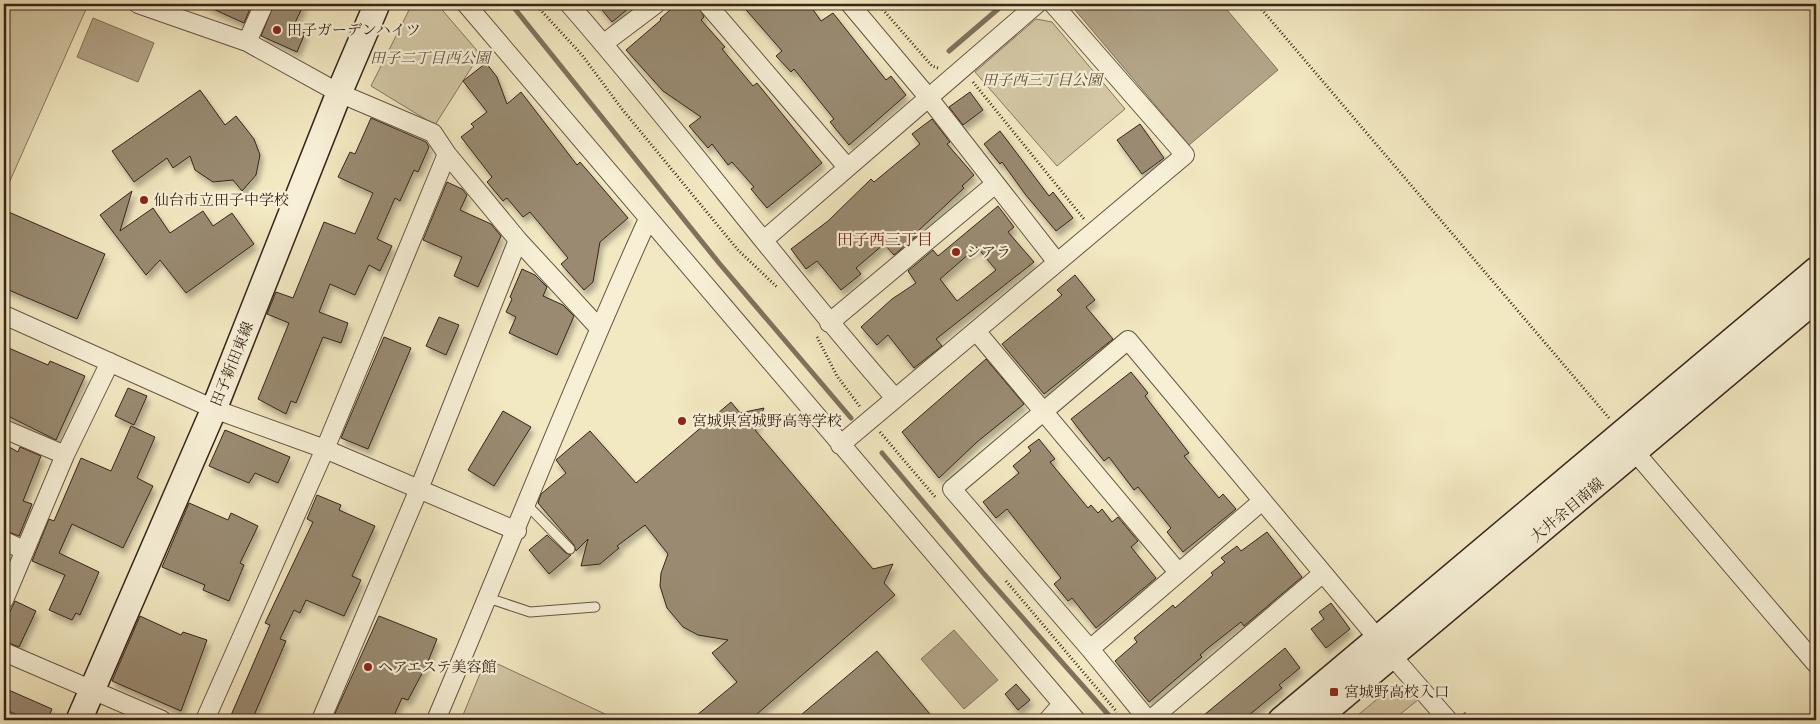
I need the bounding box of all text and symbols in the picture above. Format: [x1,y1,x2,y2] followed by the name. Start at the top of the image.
[287,21,421,39] place label: 田子ガーデンハイツ
[271,24,283,36] marker: 田子ガーデンハイツ
[370,49,493,67] park label: 田子二丁目西公園
[982,71,1105,89] park label: 田子西三丁目公園
[154,191,289,209] place label: 仙台市立田子中学校
[138,194,150,206] marker: 仙台市立田子中学校
[837,230,933,249] district label: 田子西三丁目
[966,243,1011,261] place label: シアラ
[950,246,962,258] marker: シアラ
[207,319,257,409] street label: 田子新田東線
[692,412,842,430] place label: 宮城県宮城野高等学校
[676,415,688,427] marker: 宮城県宮城野高等学校
[1527,474,1607,546] street label: 大井余目南線
[378,658,497,676] place label: ヘアエステ美容館
[362,661,374,673] marker: ヘアエステ美容館
[1344,683,1449,701] place label: 宮城野高校入口
[1328,686,1340,698] marker: 宮城野高校入口

